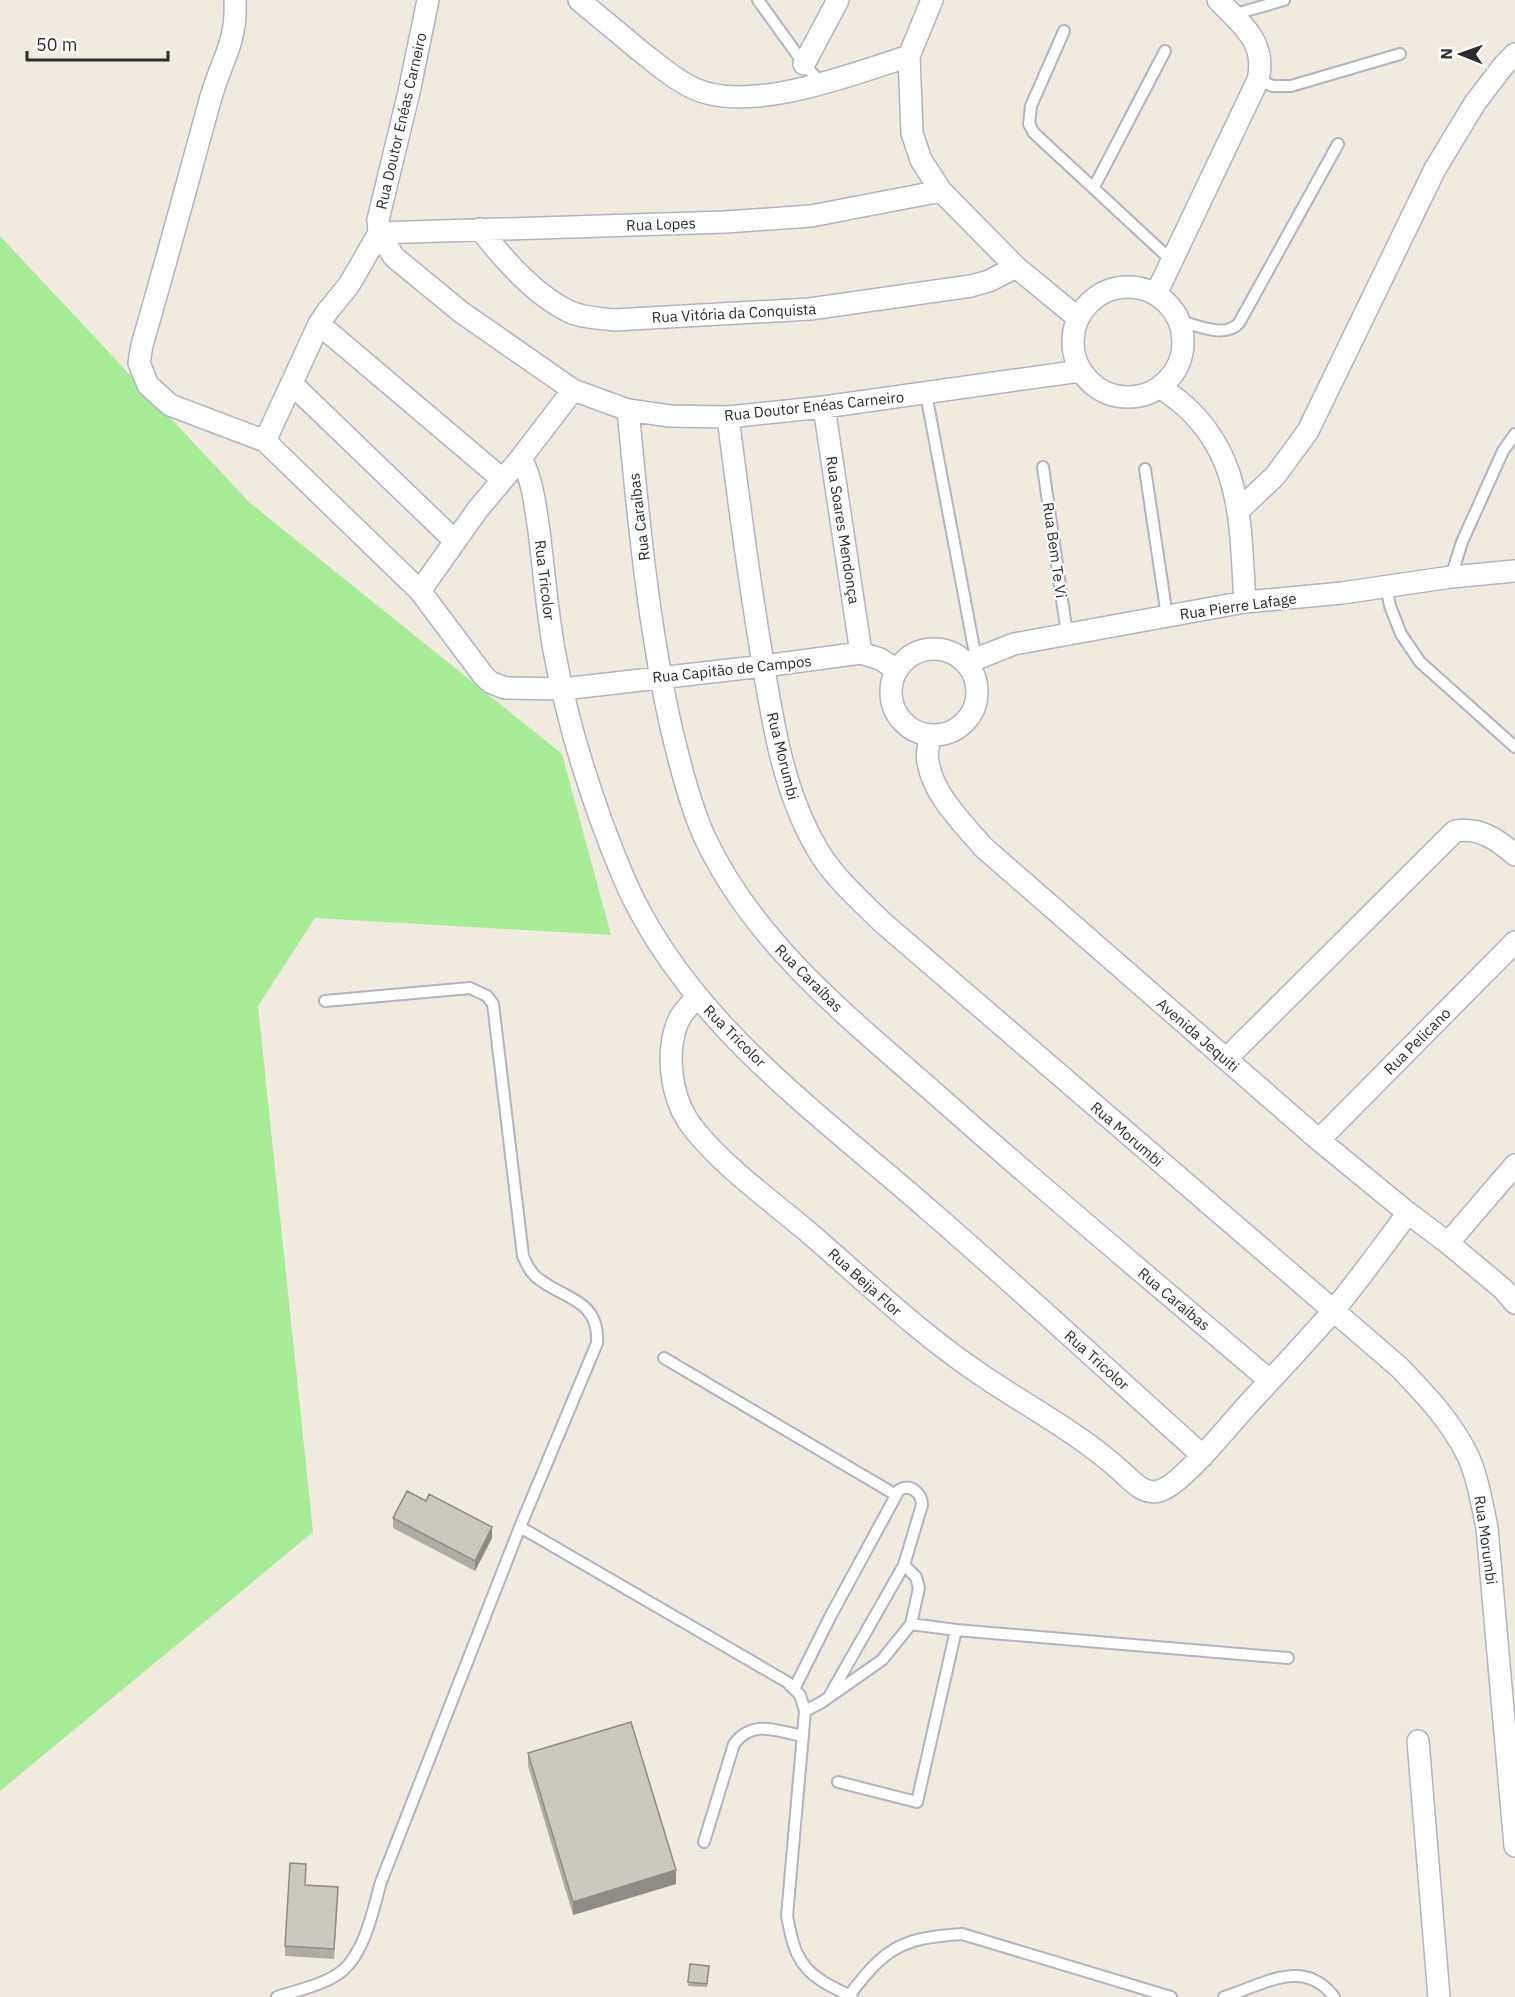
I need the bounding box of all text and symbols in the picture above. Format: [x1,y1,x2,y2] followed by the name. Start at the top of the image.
[27,24,168,62] scale bar
[1431,24,1491,84] north arrow
[371,31,431,211] street label: Rua Doutor Enéas Carneiro
[36,33,78,56] text: 50 m
[1436,48,1456,60] text: N
[626,213,696,235] street label: Rua Lopes
[651,299,817,327] street label: Rua Vitória da Conquista
[723,387,905,425] street label: Rua Doutor Enéas Carneiro
[822,455,864,605] street label: Rua Soares Mendonça
[624,472,654,562] street label: Rua Caraíbas
[1039,501,1071,599] street label: Rua Bem Te Vi
[531,539,559,622] street label: Rua Tricolor
[1178,588,1298,624] street label: Rua Pierre Lafage
[651,651,813,687] street label: Rua Capitão de Campos
[763,710,803,802] street label: Rua Morumbi
[771,940,847,1016] street label: Rua Caraíbas
[1153,994,1243,1076] street label: Avenida Jequiti
[700,1001,771,1072] street label: Rua Tricolor
[1380,1004,1454,1078] street label: Rua Pelicano
[1087,1097,1167,1171] street label: Rua Morumbi
[824,1244,906,1321] street label: Rua Beija Flor
[1134,1263,1214,1335] street label: Rua Caraíbas
[1061,1326,1134,1394] street label: Rua Tricolor
[1470,1494,1502,1586] street label: Rua Morumbi

